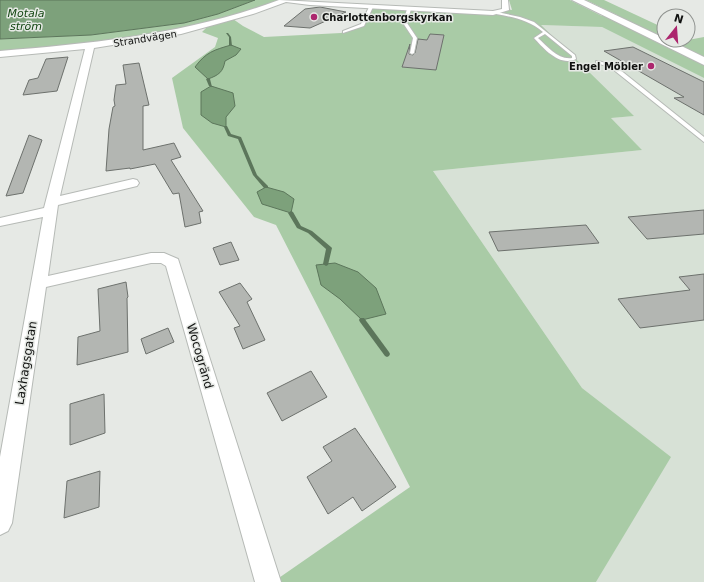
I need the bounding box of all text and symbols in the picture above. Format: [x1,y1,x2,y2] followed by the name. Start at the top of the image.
[7,7,45,33] water label: Motala ström
[656,8,696,48] north arrow
[672,11,685,26] text: N
[309,12,319,22] marker: Charlottenborgskyrkan
[322,12,453,23] place label: Charlottenborgskyrkan
[113,28,178,49] street label: Strandvägen
[569,61,643,72] place label: Engel Möbler
[646,61,656,71] marker: Engel Möbler
[12,320,40,406] street label: Laxhagsgatan
[184,322,216,390] street label: Wocogränd

